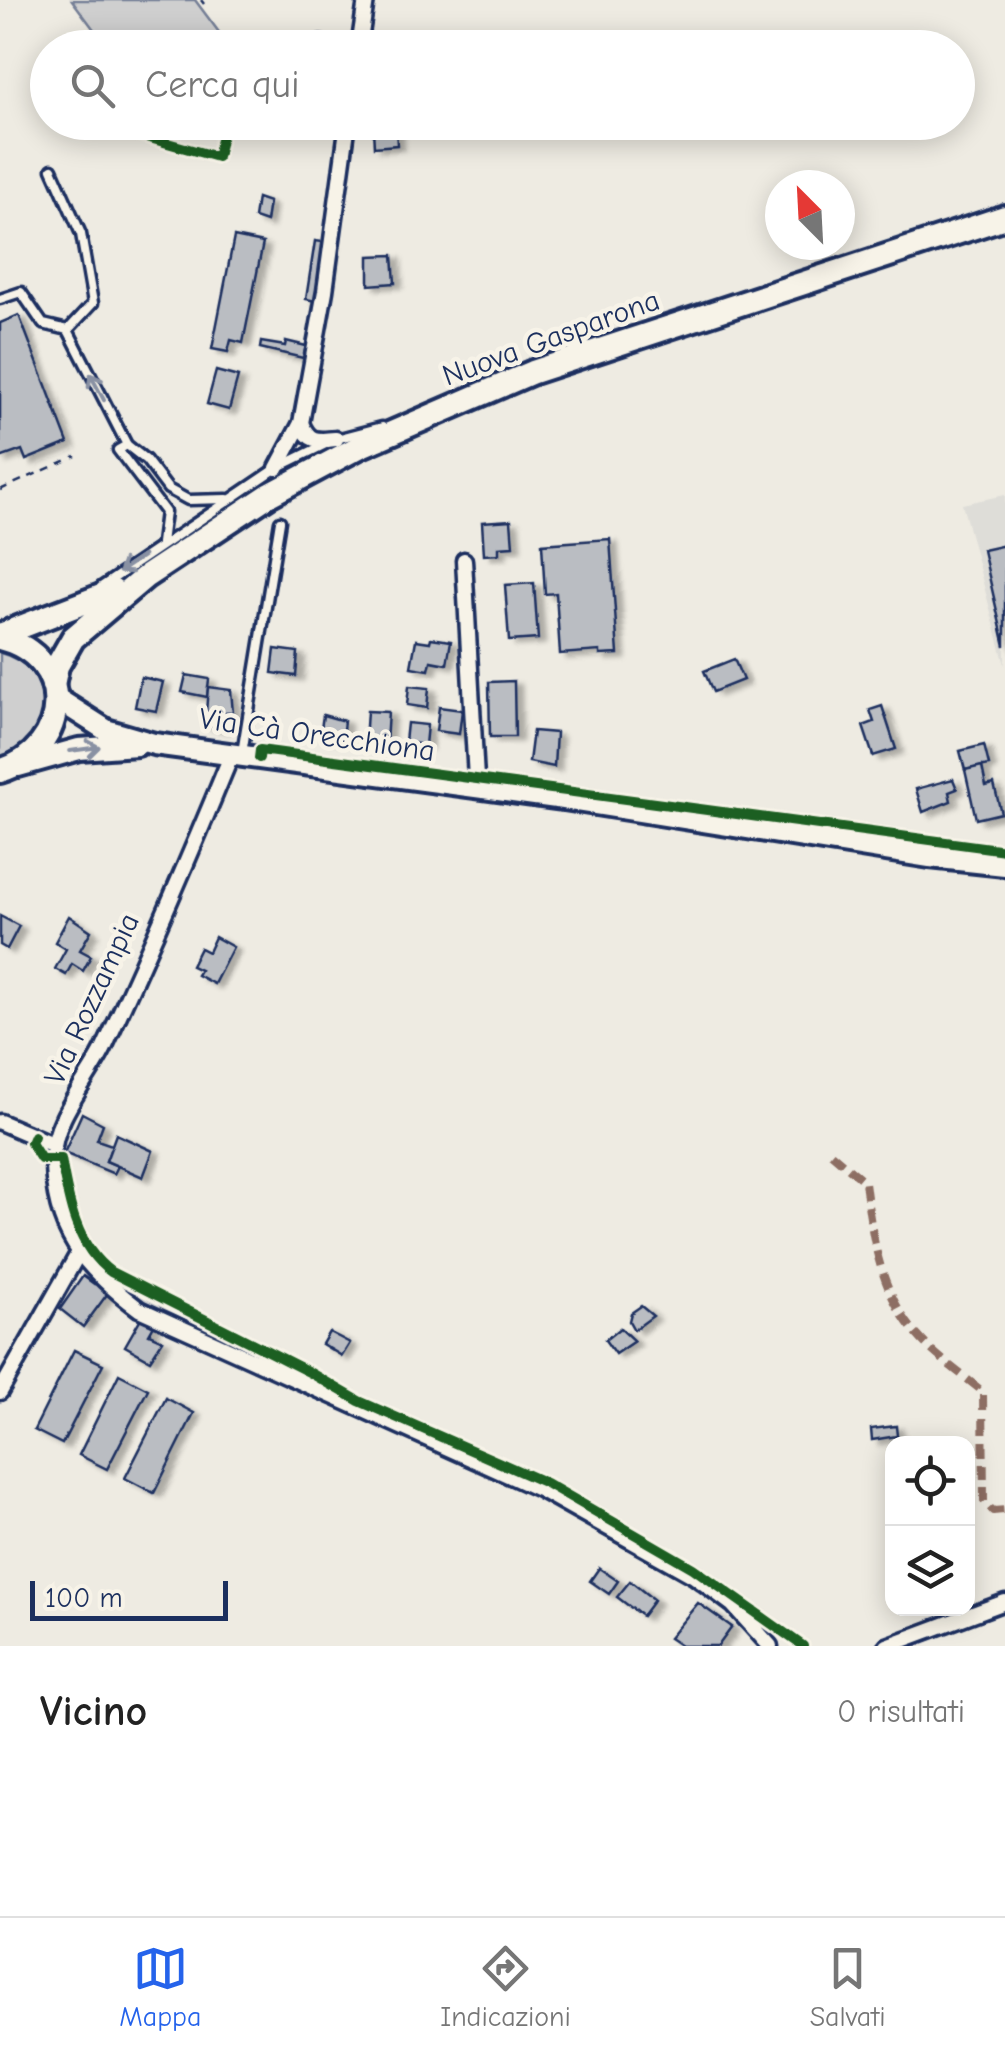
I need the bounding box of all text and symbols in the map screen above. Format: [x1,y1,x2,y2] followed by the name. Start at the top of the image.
[30,30,975,140] search box
[65,58,120,113] icon: search
[145,63,300,107] text: Cerca qui
[765,170,855,260] north arrow
[438,283,664,393] street label: Nuova Gasparona
[87,372,106,402] one-way arrow
[117,553,145,574] one-way arrow
[197,701,437,769] street label: Via Cà Orecchiona
[68,740,100,758] one-way arrow
[37,908,147,1090] street label: Via Rozzampia
[885,1436,975,1616] map controls
[885,1436,975,1526] button: locate
[885,1526,975,1616] button: layers
[30,1576,228,1620] scale bar
[45,1582,123,1614] text: 100 m
[40,1687,147,1736] text: Vicino
[837,1693,965,1730] text: 0 risultati
[119,1941,201,2033] tab: Mappa
[440,1941,571,2033] tab: Indicazioni
[810,1941,886,2033] tab: Salvati

